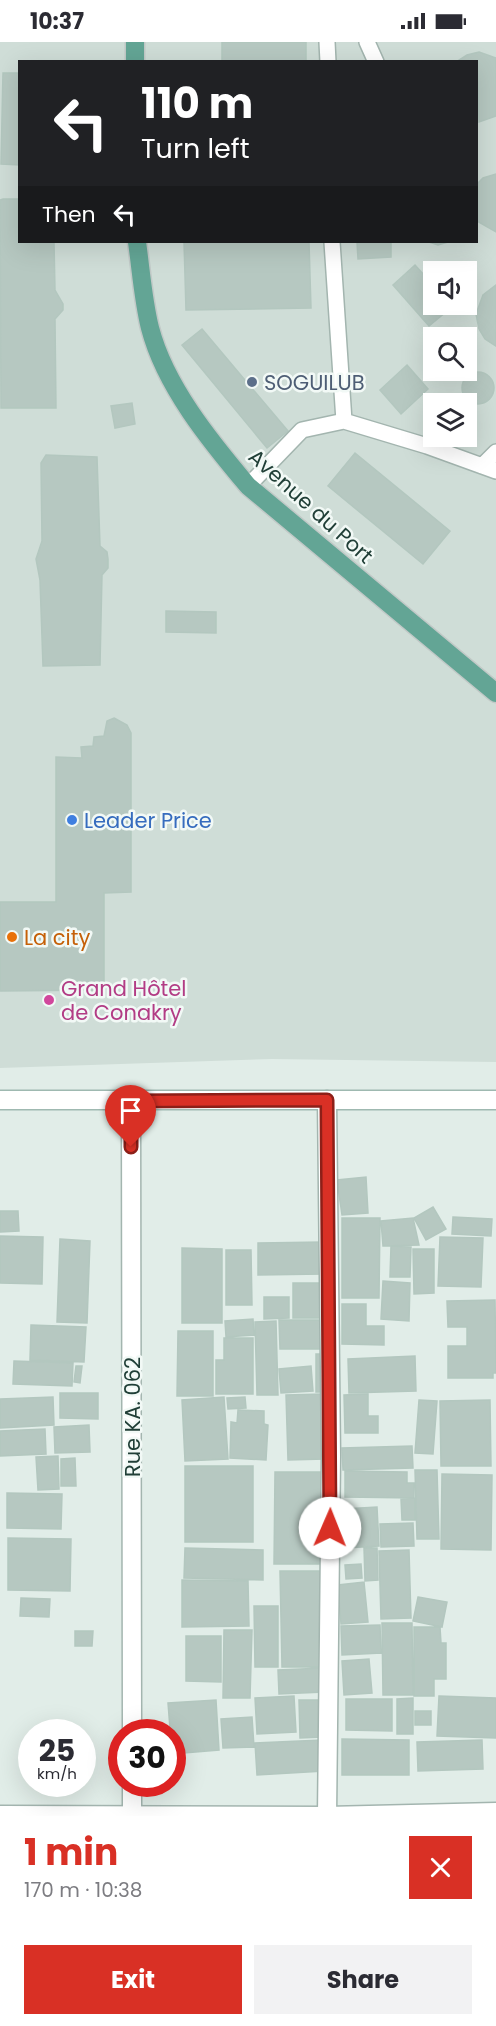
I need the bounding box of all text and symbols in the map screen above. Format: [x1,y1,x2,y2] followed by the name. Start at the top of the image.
[30,6,84,37] text: 10:37
[141,74,253,133] text: 110 m
[42,84,120,162] icon: left
[141,130,250,167] text: Turn left
[108,198,141,231] icon: left
[42,199,96,230] text: Then
[423,261,477,447] map controls
[423,261,477,315] button: sound
[423,327,477,381] button: search
[264,368,365,397] place label: SOGUILUB
[245,375,259,389] marker: SOGUILUB
[423,393,477,447] button: layers
[242,442,380,570] street label: Avenue du Port
[84,806,212,835] place label: Leader Price
[65,813,79,827] marker: Leader Price
[24,923,90,952] place label: La city
[5,930,19,944] marker: La city
[61,974,186,1027] place label: Grand Hôtel de Conakry
[42,993,56,1007] marker: Grand Hôtel de Conakry
[105,1085,156,1147] pin
[114,1094,147,1127] icon: arrive
[118,1357,147,1477] street label: Rue KA. 062
[298,1496,362,1560] position arrow
[108,1719,186,1797] speed limit sign: 30
[39,1729,75,1772] text: 25
[37,1763,77,1784] text: km/h
[24,1827,118,1878] text: 1 min
[409,1836,472,1899] button: close
[24,1876,142,1904] text: 170 m · 10:38
[24,1945,242,2014] button: Exit
[254,1945,472,2014] button: Share

